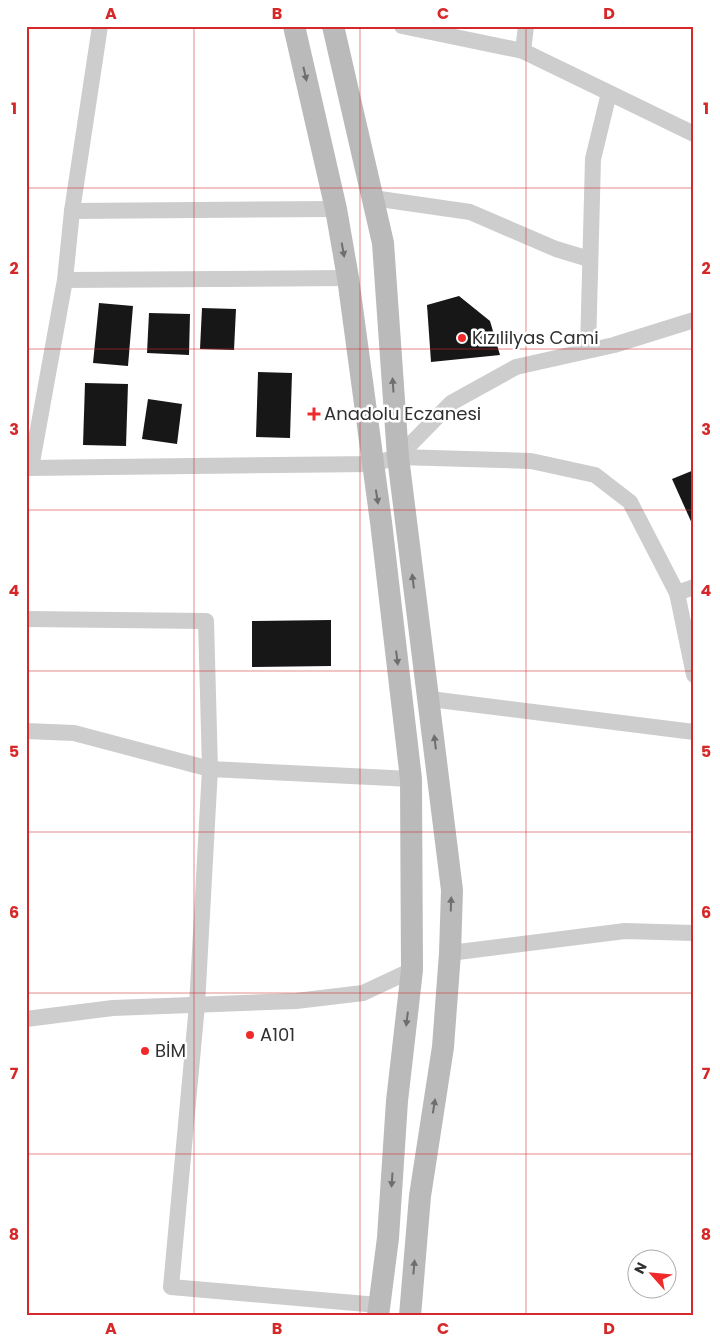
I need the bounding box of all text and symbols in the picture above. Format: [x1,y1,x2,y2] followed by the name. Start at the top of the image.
[105,2,117,25] text: A
[272,2,282,25] text: B
[437,2,449,25] text: C
[603,2,615,25] text: D
[301,66,309,81] one-way arrow
[11,97,17,120] text: 1
[703,97,709,120] text: 1
[339,242,347,258] one-way arrow
[9,257,19,280] text: 2
[701,257,711,280] text: 2
[472,325,599,350] place label: Kızılilyas Cami
[456,332,468,344] marker: Kızılilyas Cami
[389,377,397,393] one-way arrow
[324,401,481,426] place label: Anadolu Eczanesi
[308,408,320,420] marker: Anadolu Eczanesi
[9,418,19,441] text: 3
[701,418,711,441] text: 3
[373,490,381,506] one-way arrow
[409,573,417,589] one-way arrow
[9,579,20,602] text: 4
[701,579,712,602] text: 4
[393,651,401,667] one-way arrow
[431,734,439,750] one-way arrow
[9,740,19,763] text: 5
[701,740,711,763] text: 5
[448,896,456,912] one-way arrow
[9,901,19,924] text: 6
[701,901,711,924] text: 6
[403,1011,411,1027] one-way arrow
[260,1022,295,1047] place label: A101
[244,1029,256,1041] marker: A101
[155,1038,186,1063] place label: BİM
[139,1045,151,1057] marker: BİM
[10,1062,19,1085] text: 7
[702,1062,711,1085] text: 7
[430,1098,438,1114] one-way arrow
[387,1173,395,1189] one-way arrow
[9,1223,19,1246] text: 8
[701,1223,711,1246] text: 8
[628,1250,678,1300] north arrow
[410,1259,418,1275] one-way arrow
[629,1259,652,1277] text: N
[105,1317,117,1340] text: A
[272,1317,282,1340] text: B
[437,1317,449,1340] text: C
[603,1317,615,1340] text: D

